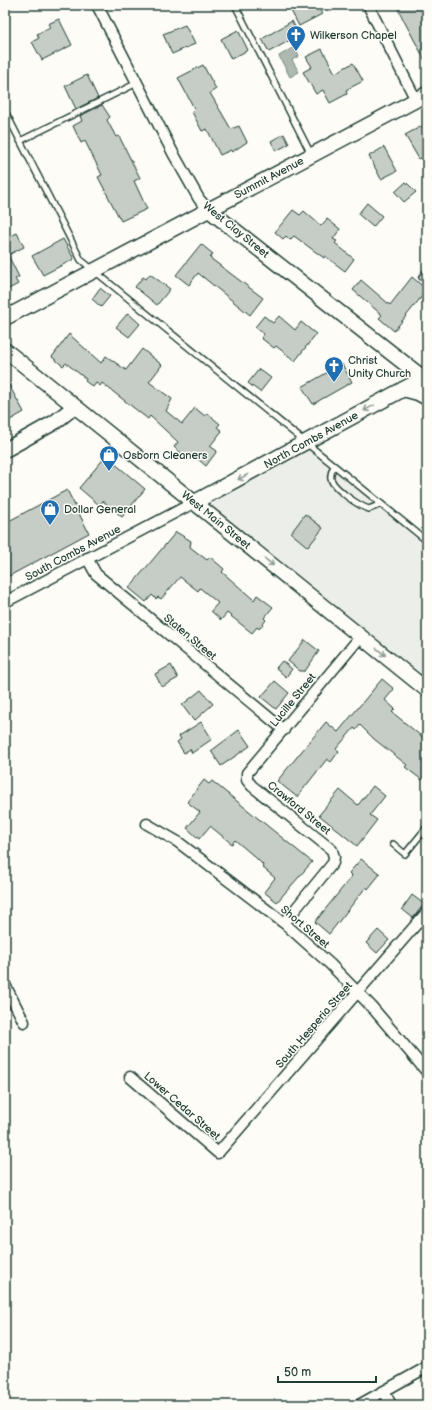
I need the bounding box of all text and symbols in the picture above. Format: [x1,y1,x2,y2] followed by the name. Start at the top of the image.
[285,24,307,52] church icon: Wilkerson Chapel
[310,29,397,42] place label: Wilkerson Chapel
[232,154,306,202] street label: Summit Avenue
[200,199,272,261] street label: West Clay Street
[348,354,411,380] place label: Christ Unity Church
[323,355,345,383] church icon: Christ Unity Church
[363,405,375,412] one-way arrow
[262,408,361,471] street label: North Combs Avenue
[98,444,120,472] shop icon: Osborn Cleaners
[123,449,208,462] place label: Osborn Cleaners
[237,474,249,481] one-way arrow
[179,488,254,552] street label: West Main Street
[39,498,61,526] shop icon: Dollar General
[64,503,136,516] place label: Dollar General
[23,522,123,584] street label: South Combs Avenue
[263,557,274,566] one-way arrow
[161,611,219,663] street label: Staten Street
[375,648,386,657] one-way arrow
[267,670,319,729] street label: Lucille Street
[265,779,334,838] street label: Crawford Street
[278,903,332,951] street label: Short Street
[273,979,355,1071] street label: South Hesperia Street
[141,1069,223,1143] street label: Lower Cedar Street
[278,1358,376,1384] scale bar
[284,1365,311,1380] text: 50 m

